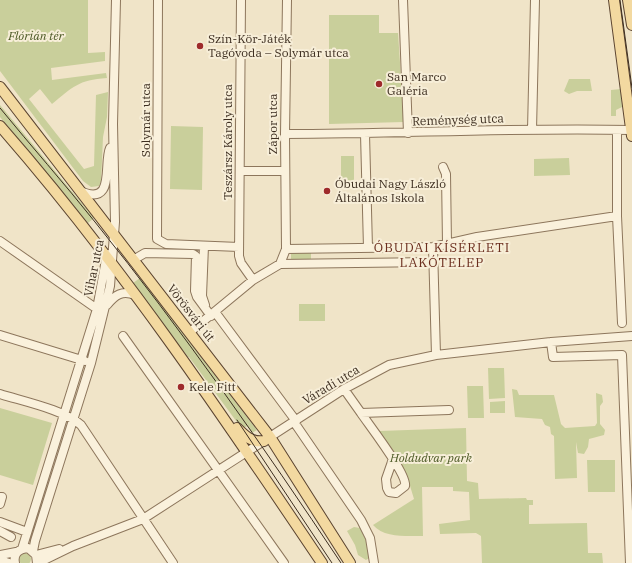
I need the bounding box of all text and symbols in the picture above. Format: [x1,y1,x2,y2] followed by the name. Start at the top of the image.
[7,28,65,43] park label: Flórián tér
[208,31,349,60] place label: Szín-Kör-Játék Tagóvoda – Solymár utca
[195,41,205,51] marker: Szín-Kör-Játék Tagóvoda – Solymár utca
[387,69,446,98] place label: San Marco Galéria
[374,79,384,89] marker: San Marco Galéria
[138,82,153,157] street label: Solymár utca
[220,84,235,200] street label: Teszársz Károly utca
[265,93,280,154] street label: Zápor utca
[412,110,505,129] street label: Reménység utca
[335,176,446,205] place label: Óbudai Nagy László Általános Iskola
[322,186,332,196] marker: Óbudai Nagy László Általános Iskola
[80,238,107,298] street label: Vihar utca
[374,239,510,271] district label: ÓBUDAI KÍSÉRLETI LAKÓTELEP
[164,281,218,344] street label: Vörösvári út
[300,361,362,407] street label: Váradi utca
[189,379,236,394] place label: Kele Fitt
[176,382,186,392] marker: Kele Fitt
[389,450,473,465] park label: Holdudvar park

